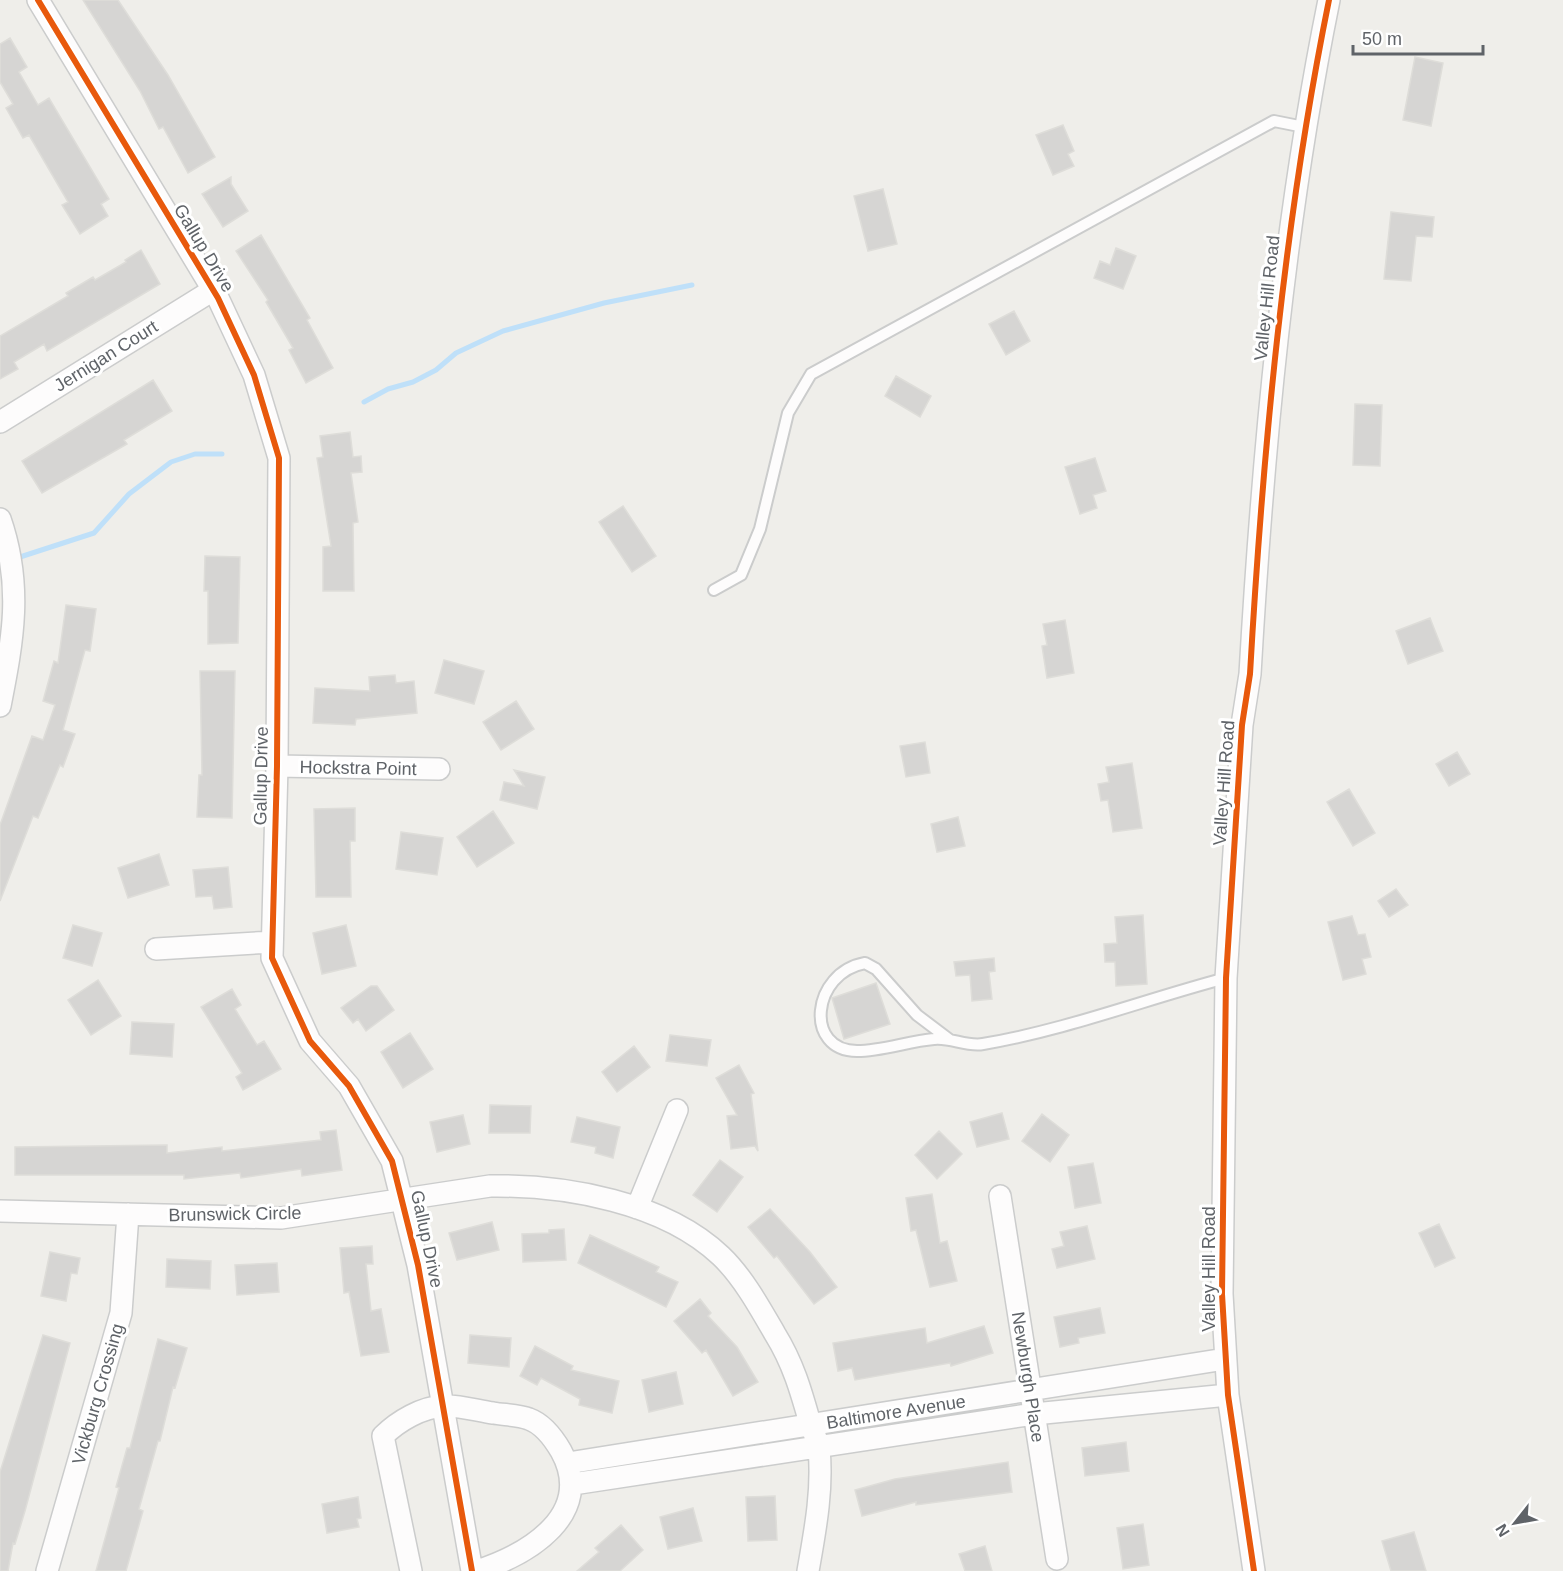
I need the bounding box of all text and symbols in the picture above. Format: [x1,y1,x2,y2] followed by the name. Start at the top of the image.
[1353,18,1484,56] scale bar
[1362,29,1402,49] text: 50 m
[170,200,238,296] street label: Gallup Drive
[1250,234,1284,362] street label: Valley Hill Road
[51,316,161,396] street label: Jernigan Court
[1210,720,1238,846] street label: Valley Hill Road
[250,726,272,826] street label: Gallup Drive
[299,757,417,779] street label: Hockstra Point
[407,1188,447,1290] street label: Gallup Drive
[168,1203,302,1225] street label: Brunswick Circle
[1199,1206,1219,1332] street label: Valley Hill Road
[1008,1310,1048,1444] street label: Newburgh Place
[68,1321,128,1467] street label: Vickburg Crossing
[825,1391,967,1433] street label: Baltimore Avenue
[1485,1493,1545,1553] north arrow
[1492,1521,1513,1540] text: N

